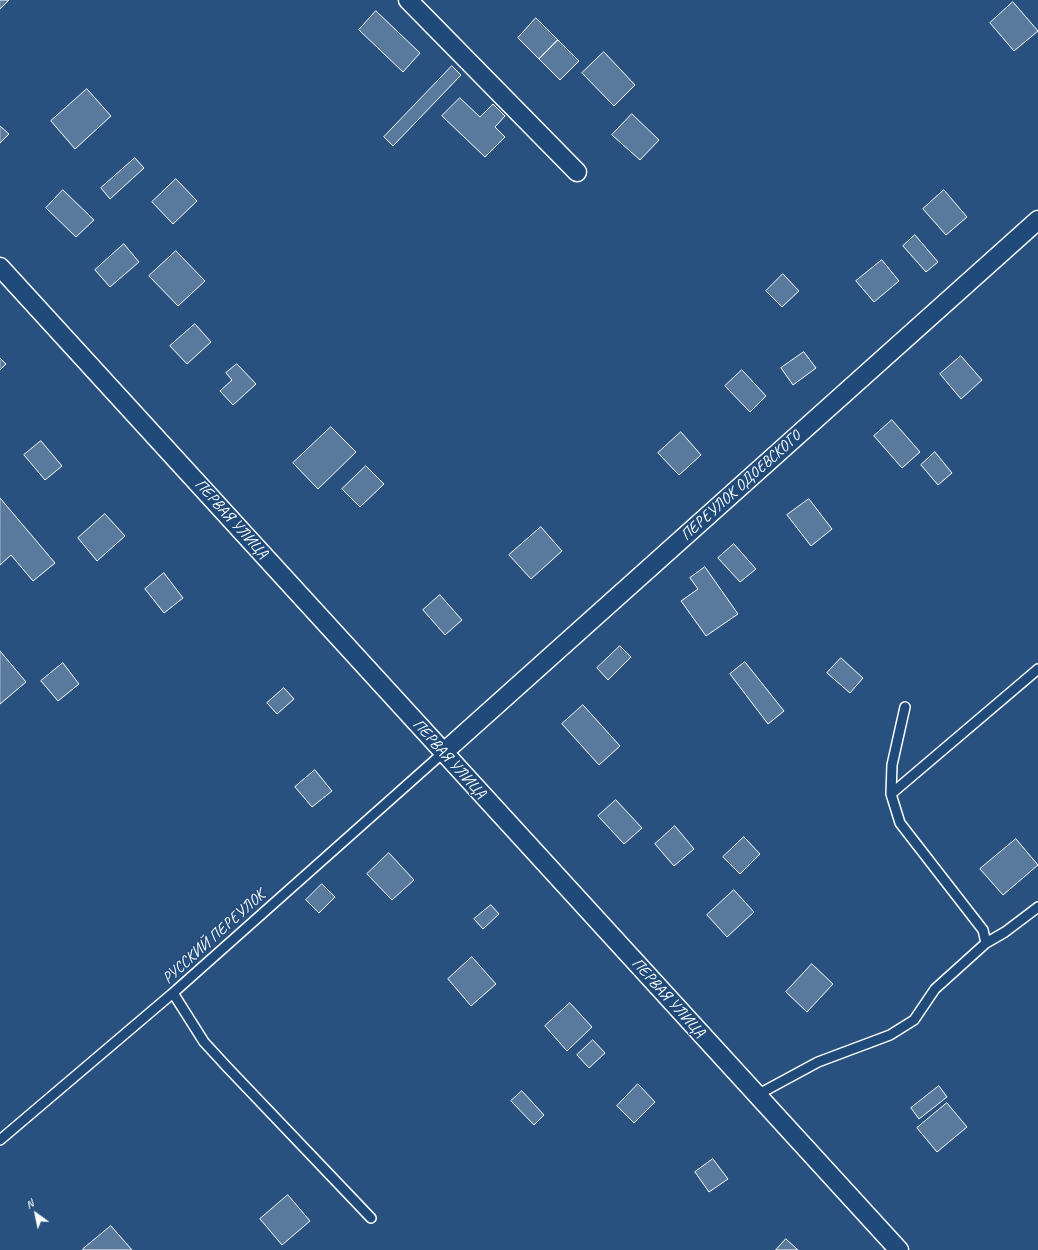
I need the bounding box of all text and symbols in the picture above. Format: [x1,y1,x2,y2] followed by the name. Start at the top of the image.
[677,427,805,545] street label: ПЕРЕУЛОК ОДОЕВСКОГО
[190,475,272,563] street label: ПЕРВАЯ УЛИЦА
[408,715,490,803] street label: ПЕРВАЯ УЛИЦА
[159,886,269,988] street label: РУССКИЙ ПЕРЕУЛОК
[627,954,709,1042] street label: ПЕРВАЯ УЛИЦА
[16,1194,56,1234] north arrow
[23,1196,36,1212] text: N

